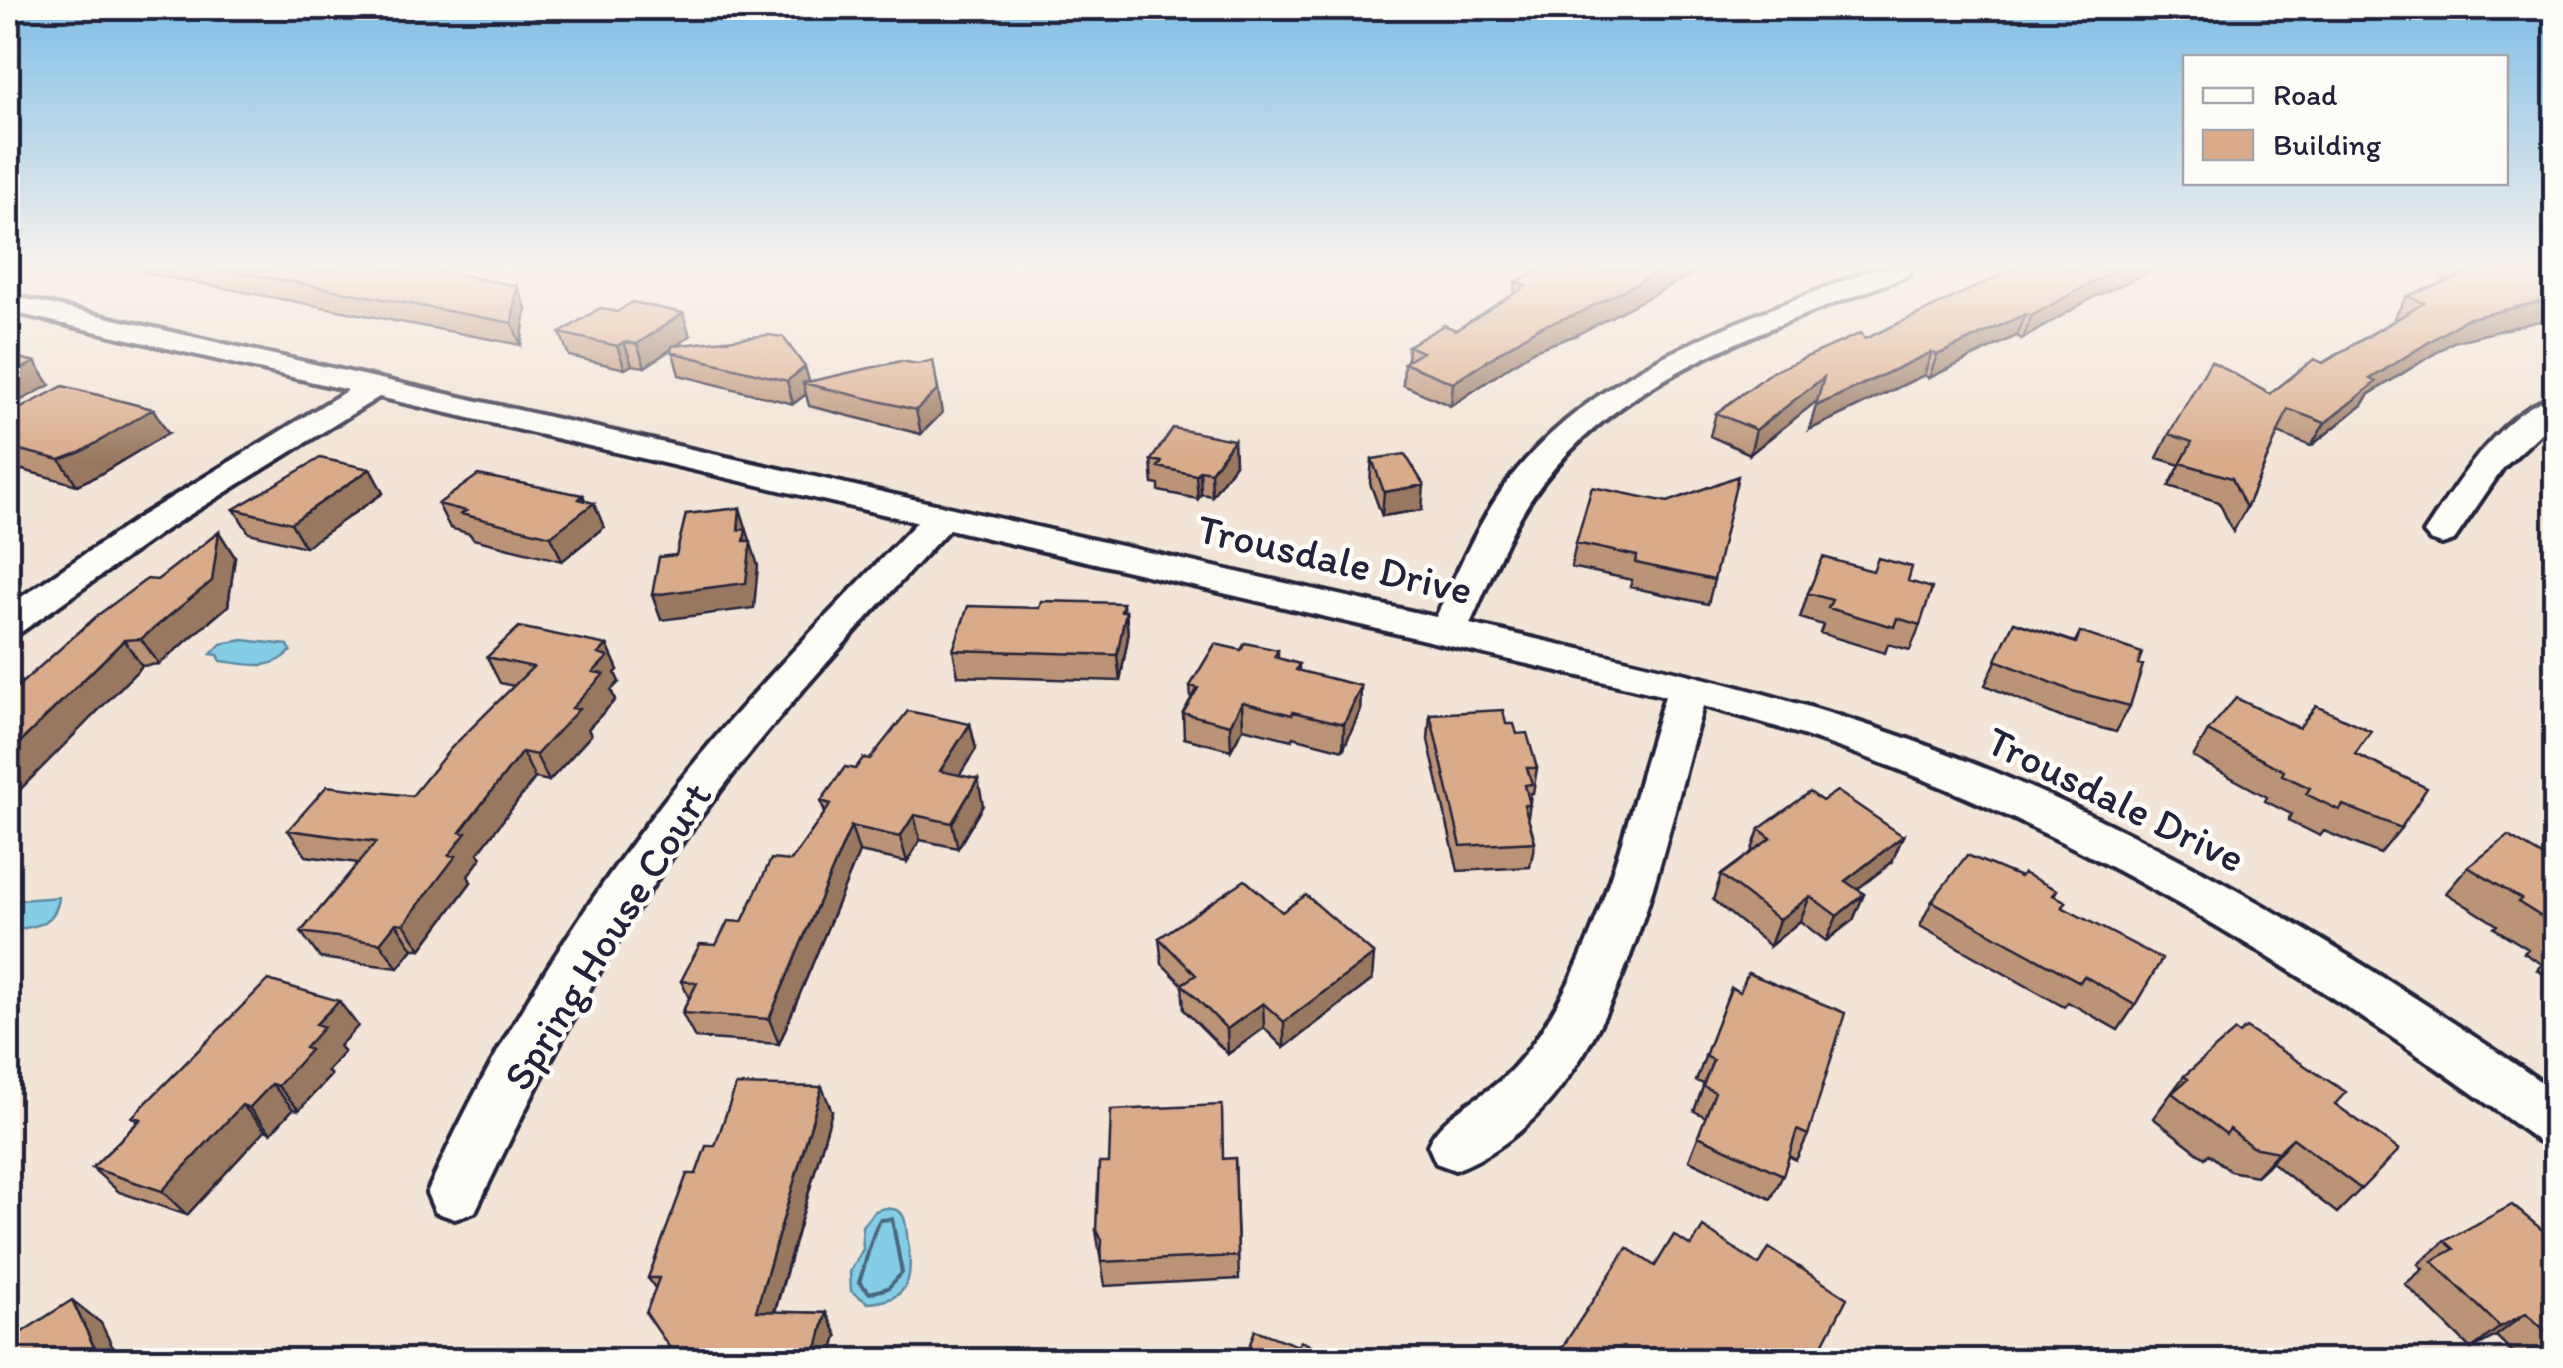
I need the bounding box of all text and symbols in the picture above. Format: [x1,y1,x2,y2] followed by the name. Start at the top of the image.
[2183,55,2508,185] legend
[2273,76,2338,113] text: Road
[2273,126,2382,163] text: Building
[1193,503,1477,615] street label: Trousdale Drive
[1979,715,2253,883] street label: Trousdale Drive
[492,773,722,1099] street label: Spring House Court

